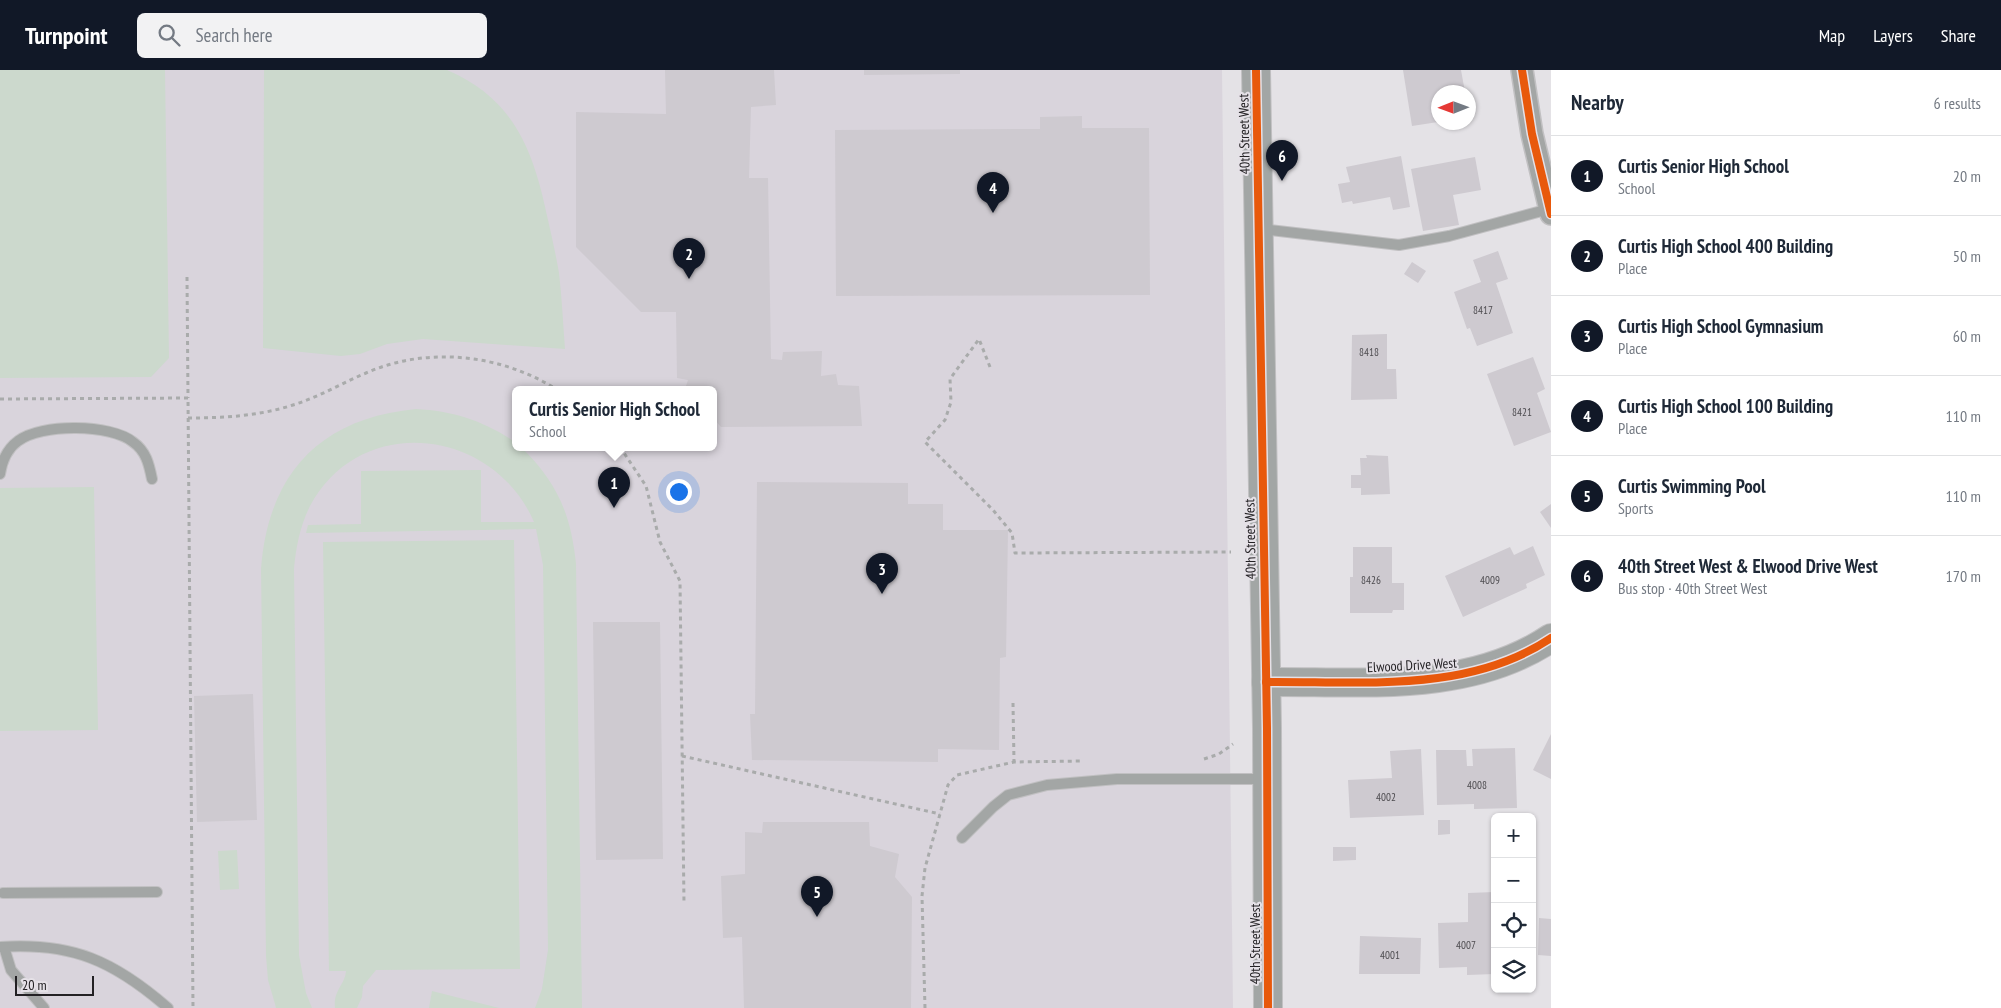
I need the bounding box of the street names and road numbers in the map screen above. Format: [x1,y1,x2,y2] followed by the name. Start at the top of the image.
[1234,93,1254,174] street label: 40th Street West
[1240,498,1260,579] street label: 40th Street West
[1367,654,1458,676] street label: Elwood Drive West
[1246,904,1264,984] street label: 40th Street West

